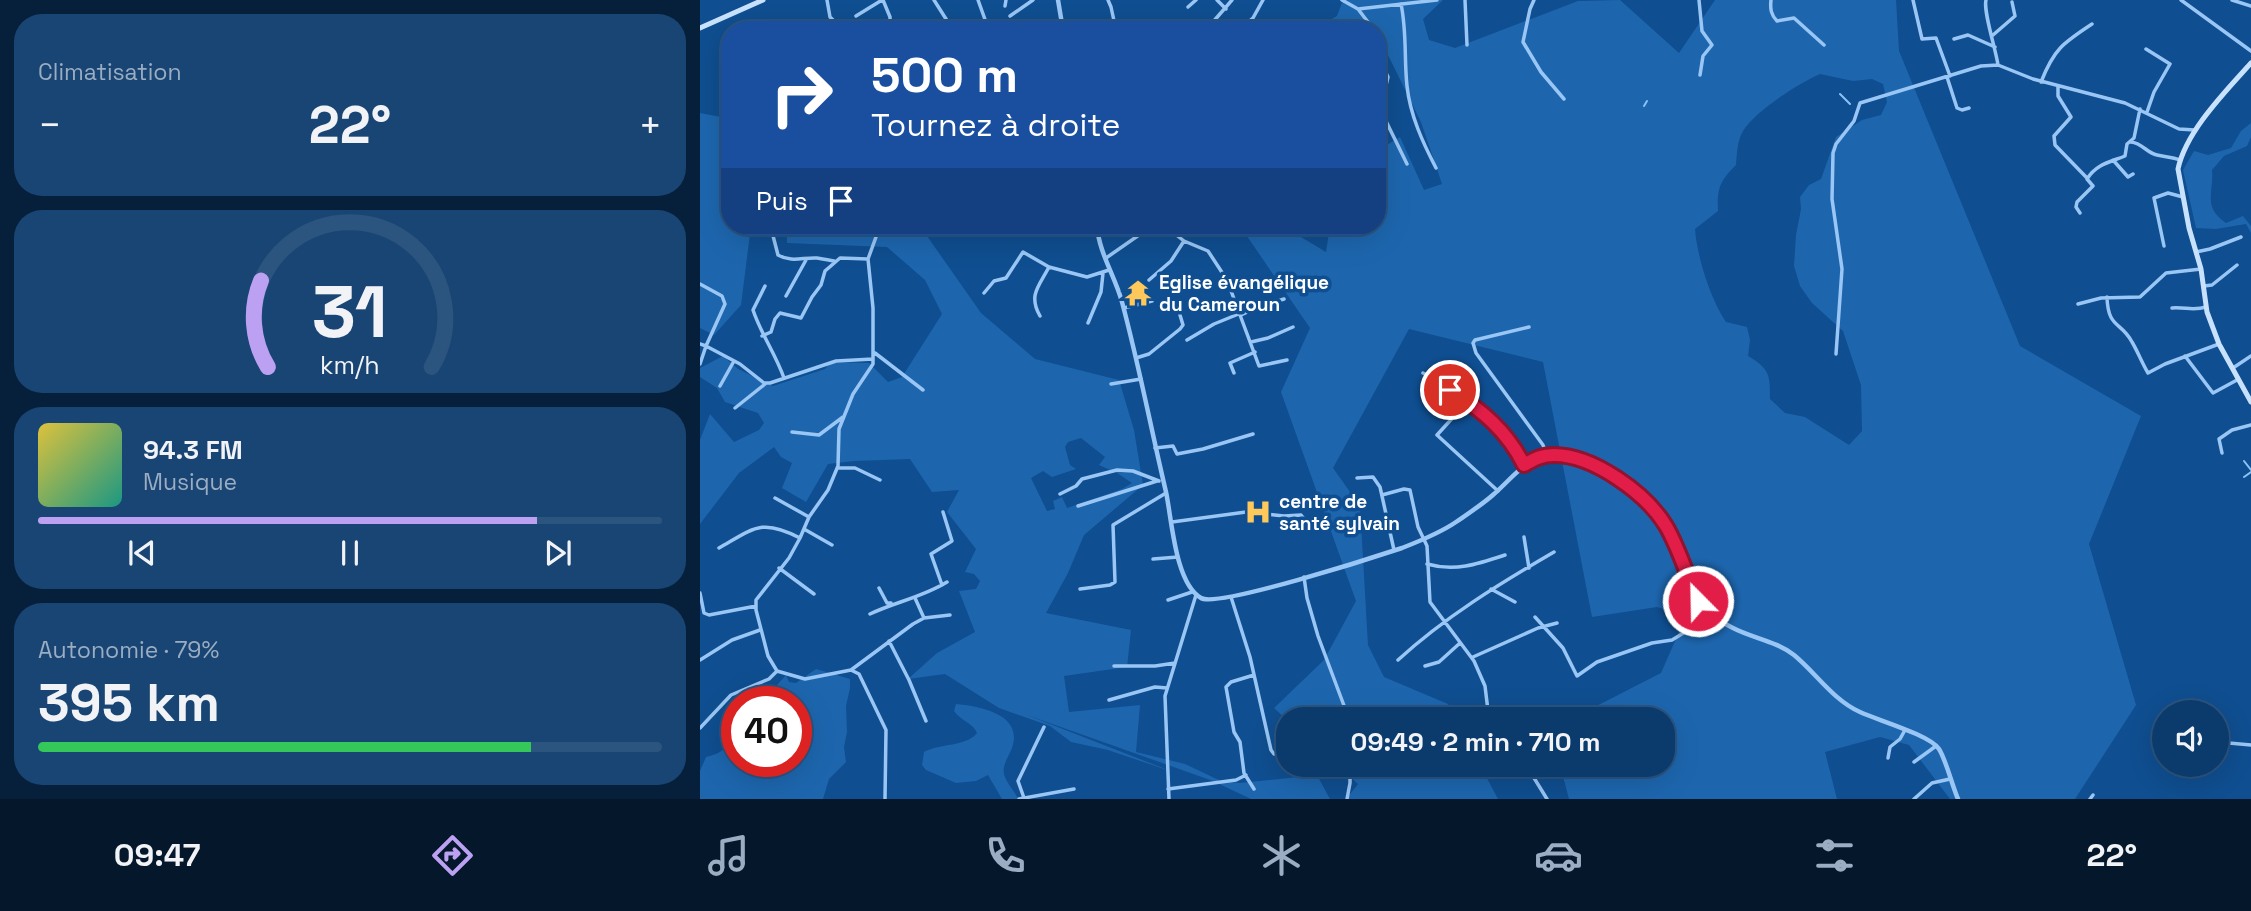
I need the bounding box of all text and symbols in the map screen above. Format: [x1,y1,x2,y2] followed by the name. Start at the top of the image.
[871,44,1018,106] text: 500 m
[756,49,847,140] icon: right
[38,57,182,87] text: Climatisation
[309,92,391,158] text: 22°
[38,101,62,149] text: −
[638,101,662,149] text: +
[871,105,1120,145] text: Tournez à droite
[822,182,860,220] icon: arrive
[756,184,808,218] text: Puis
[312,266,388,359] text: 31
[1159,270,1329,317] place label: Eglise évangélique du Cameroun
[1123,278,1153,308] temple icon: Eglise évangélique du Cameroun
[320,349,380,381] text: km/h
[1420,360,1480,420] pin
[1431,371,1469,409] icon: arrive
[143,433,243,467] text: 94.3 FM
[143,467,237,497] text: Musique
[1279,489,1400,536] place label: centre de santé sylvain
[1243,497,1273,527] hospital icon: centre de santé sylvain
[123,534,161,572] icon: previous
[331,534,369,572] icon: pause
[539,534,577,572] icon: next
[1661,564,1735,638] position arrow
[38,635,219,665] text: Autonomie · 79%
[38,670,220,736] text: 395 km
[721,686,812,777] speed limit sign: 40
[2152,700,2229,777] map controls
[2152,700,2229,777] button: sound
[1351,725,1600,759] text: 09:49 · 2 min · 710 m
[428,831,477,880] icon: directions
[704,831,753,880] icon: music
[981,831,1030,880] icon: phone
[1257,831,1306,880] icon: climate
[1534,831,1583,880] icon: car
[1810,831,1859,880] icon: filters
[114,835,201,875] text: 09:47
[2087,835,2137,875] text: 22°

